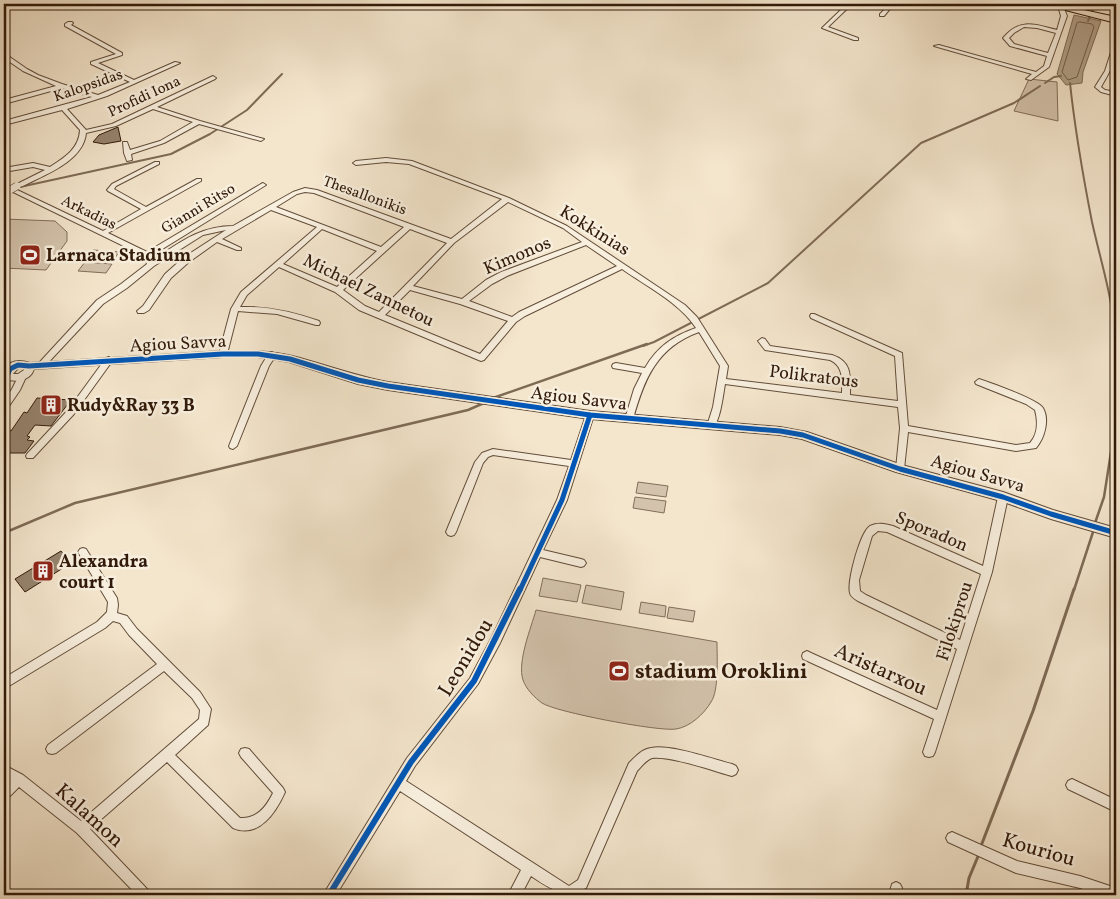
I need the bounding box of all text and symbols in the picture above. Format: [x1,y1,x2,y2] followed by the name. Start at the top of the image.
[51,65,126,108] street label: Kalopsidas
[105,71,184,123] street label: Profidi Iona
[320,172,409,221] street label: Thesallonikis
[158,179,240,240] street label: Gianni Ritso
[57,191,120,236] street label: Arkadias
[554,200,634,263] street label: Kokkinias
[480,231,555,282] street label: Kimonos
[18,243,42,267] sports icon: Larnaca Stadium
[46,244,191,269] place label: Larnaca Stadium
[299,249,438,334] street label: Michael Zannetou
[129,329,227,360] street label: Agiou Savva
[768,360,860,395] street label: Polikratous
[529,381,628,418] street label: Agiou Savva
[39,393,63,417] building icon: Rudy&Ray 33 B
[67,394,195,419] place label: Rudy&Ray 33 B
[928,449,1028,500] street label: Agiou Savva
[891,506,972,559] street label: Sporadon
[59,550,148,596] place label: Alexandra court 1
[31,559,55,583] building icon: Alexandra court 1
[931,578,980,665] street label: Filokiprou
[432,613,501,702] street label: Leonidou
[829,637,932,704] street label: Aristarxou
[635,658,807,687] place label: stadium Oroklini
[607,659,631,683] sports icon: stadium Oroklini
[48,777,130,855] street label: Kalamon
[999,826,1078,875] street label: Kouriou

